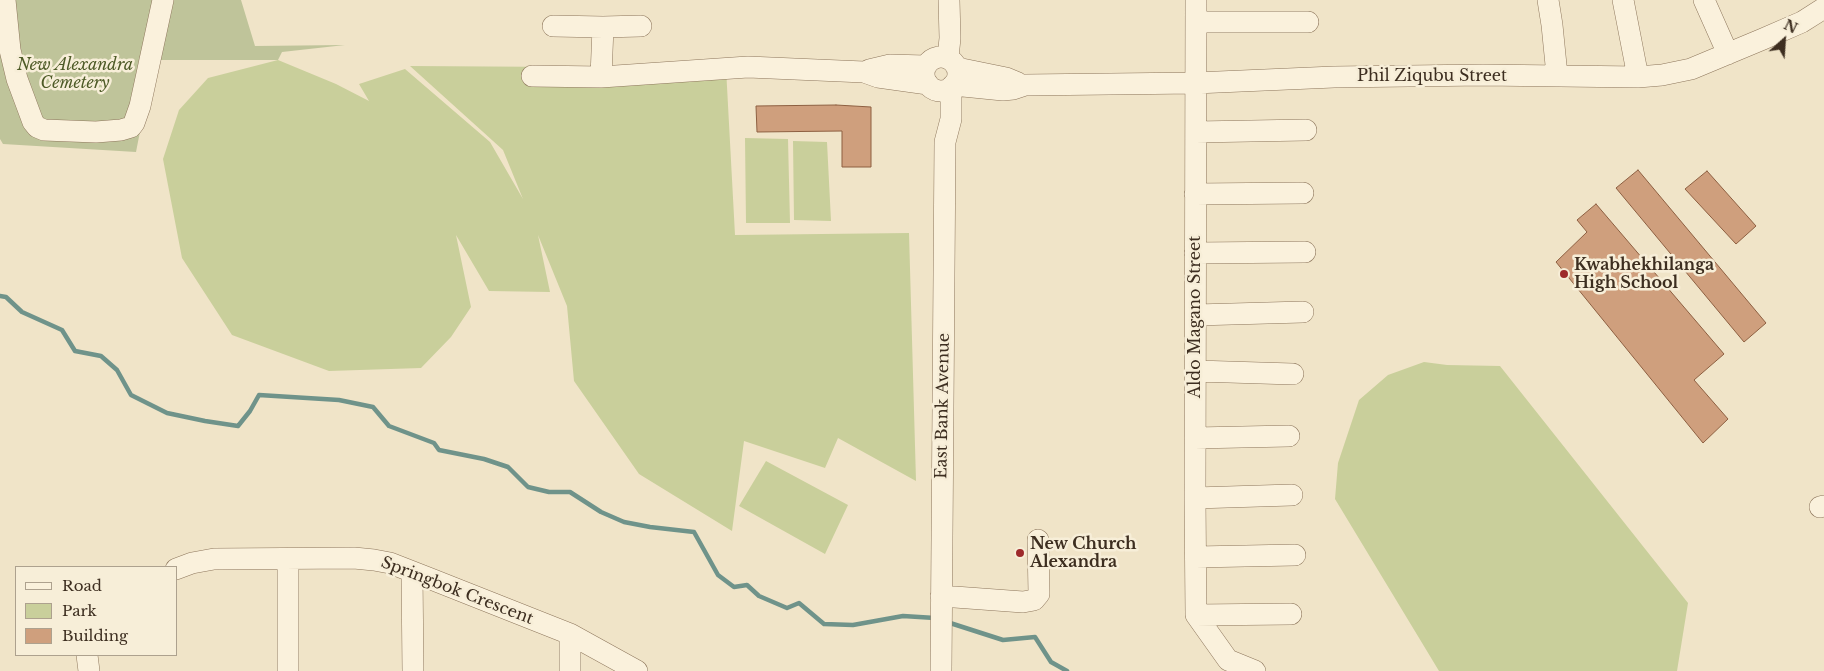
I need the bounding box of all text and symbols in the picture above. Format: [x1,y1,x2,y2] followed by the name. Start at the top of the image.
[1759,15,1809,65] north arrow
[1781,16,1800,37] text: N
[17,55,133,93] park label: New Alexandra Cemetery
[1357,66,1507,86] street label: Phil Ziqubu Street
[1185,236,1205,398] street label: Aldo Magano Street
[1574,255,1714,293] place label: Kwabhekhilanga High School
[1558,268,1570,280] marker: Kwabhekhilanga High School
[932,333,954,479] street label: East Bank Avenue
[1030,534,1137,572] place label: New Church Alexandra
[1014,547,1026,559] marker: New Church Alexandra
[378,553,536,629] street label: Springbok Crescent
[15,566,178,656] legend
[62,576,102,595] text: Road
[62,601,97,620] text: Park
[62,626,128,645] text: Building

